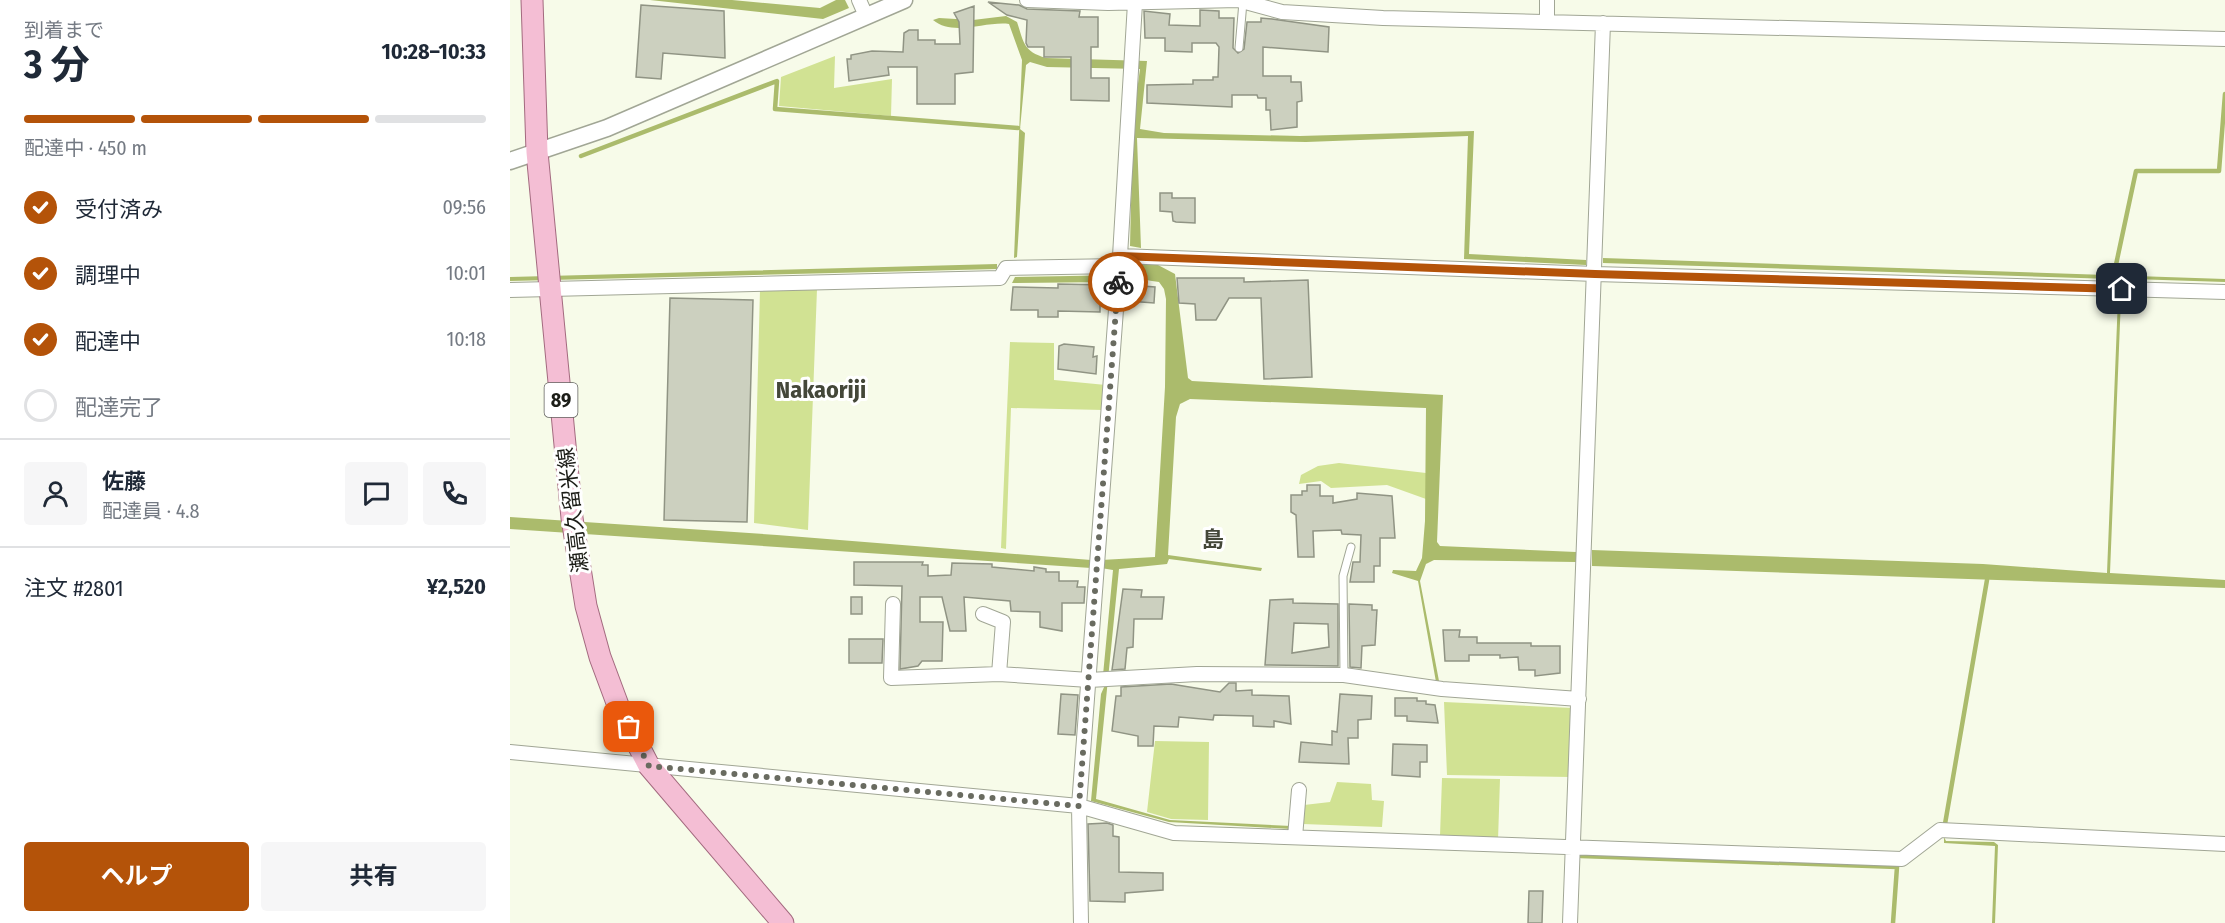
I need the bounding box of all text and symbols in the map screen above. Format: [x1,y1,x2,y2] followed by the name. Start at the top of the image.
[24,18,104,42] text: 到着まで
[381,38,486,65] text: 10:28–10:33
[24,42,90,88] text: 3 分
[24,136,147,160] text: 配達中 · 450 m
[24,191,57,224] icon: check
[443,195,486,219] text: 09:56
[75,196,163,223] text: 受付済み
[1088,252,1148,312] courier
[24,257,57,290] icon: check
[446,261,486,285] text: 10:01
[75,262,141,289] text: 調理中
[2096,263,2147,314] pin
[1102,266,1135,299] icon: bike
[2105,272,2138,305] icon: home
[24,323,57,356] icon: check
[447,327,486,351] text: 10:18
[75,328,141,355] text: 配達中
[776,376,866,404] district label: Nakaoriji
[544,383,578,417] road number: 89
[75,394,163,421] text: 配達完了
[552,446,594,574] street label: 瀬高久留米線
[24,462,87,525] button: person
[345,462,408,525] button: chat
[423,462,486,525] button: phone
[102,468,146,495] text: 佐藤
[102,499,200,523] text: 配達員 · 4.8
[1202,526,1224,553] district label: 島
[427,573,486,600] text: ¥2,520
[24,575,124,602] text: 注文 #2801
[603,701,654,752] pin
[612,710,645,743] icon: bag
[24,842,249,911] button: ヘルプ
[261,842,486,911] button: 共有

